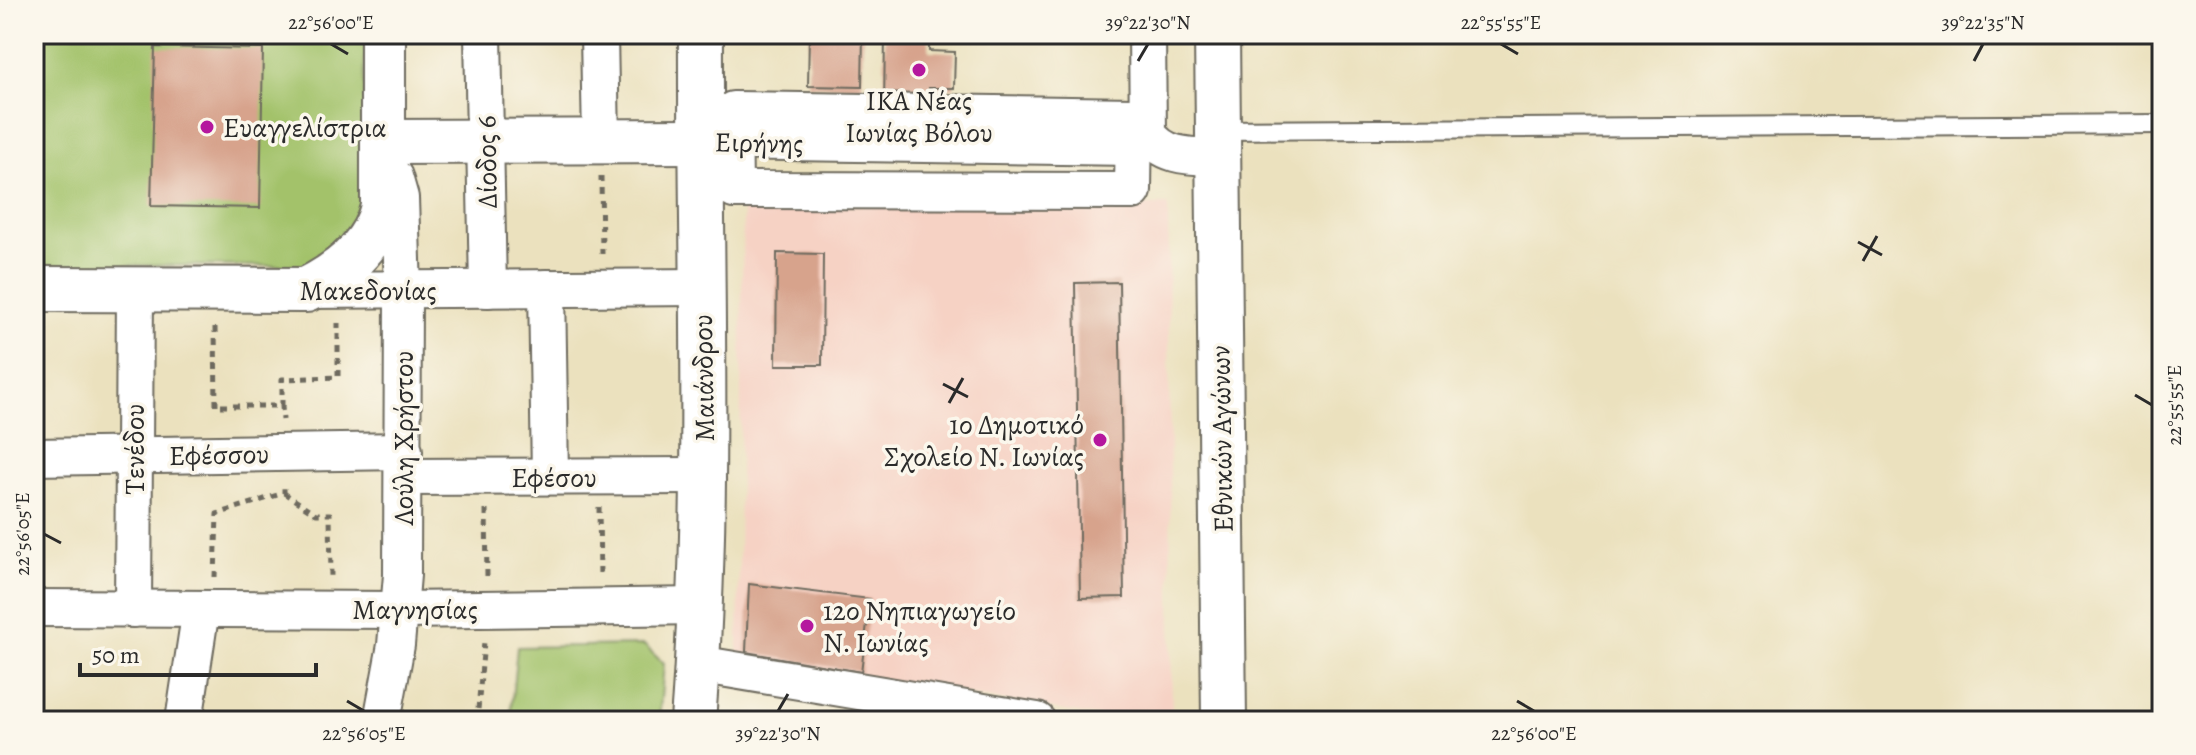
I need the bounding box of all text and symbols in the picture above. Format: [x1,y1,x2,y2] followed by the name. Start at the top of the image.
[288,9,374,36] text: 22°56'00"E
[1105,9,1191,36] text: 39°22'30"N
[1461,9,1541,36] text: 22°55'55"E
[1941,9,2025,36] text: 39°22'35"N
[910,61,928,79] marker: ΙΚΑ Νέας Ιωνίας Βόλου
[845,82,993,152] place label: ΙΚΑ Νέας Ιωνίας Βόλου
[223,109,387,147] place label: Ευαγγελίστρια
[467,115,507,209] street label: Δίοδος 6
[198,118,216,136] marker: Ευαγγελίστρια
[714,123,804,163] street label: Ειρήνης
[299,272,437,310] street label: Μακεδονίας
[684,314,724,442] street label: Μαιάνδρου
[1201,345,1243,533] street label: Εθνικών Αγώνων
[385,351,423,526] street label: Λούλη Χρήστου
[2161,365,2188,445] text: 22°55'55"E
[116,404,154,494] street label: Τενέδου
[884,406,1084,476] place label: 1ο Δημοτικό Σχολείο Ν. Ιωνίας
[1091,431,1109,449] marker: 1ο Δημοτικό Σχολείο Ν. Ιωνίας
[168,435,270,475] street label: Εφέσσου
[511,459,597,497] street label: Εφέσου
[9,492,36,576] text: 22°56'05"E
[352,591,478,629] street label: Μαγνησίας
[823,592,1016,662] place label: 12ο Νηπιαγωγείο Ν. Ιωνίας
[798,617,816,635] marker: 12ο Νηπιαγωγείο Ν. Ιωνίας
[80,627,316,677] scale bar
[92,639,140,671] text: 50 m
[322,720,406,747] text: 22°56'05"E
[735,720,821,747] text: 39°22'30"N
[1491,720,1577,747] text: 22°56'00"E

